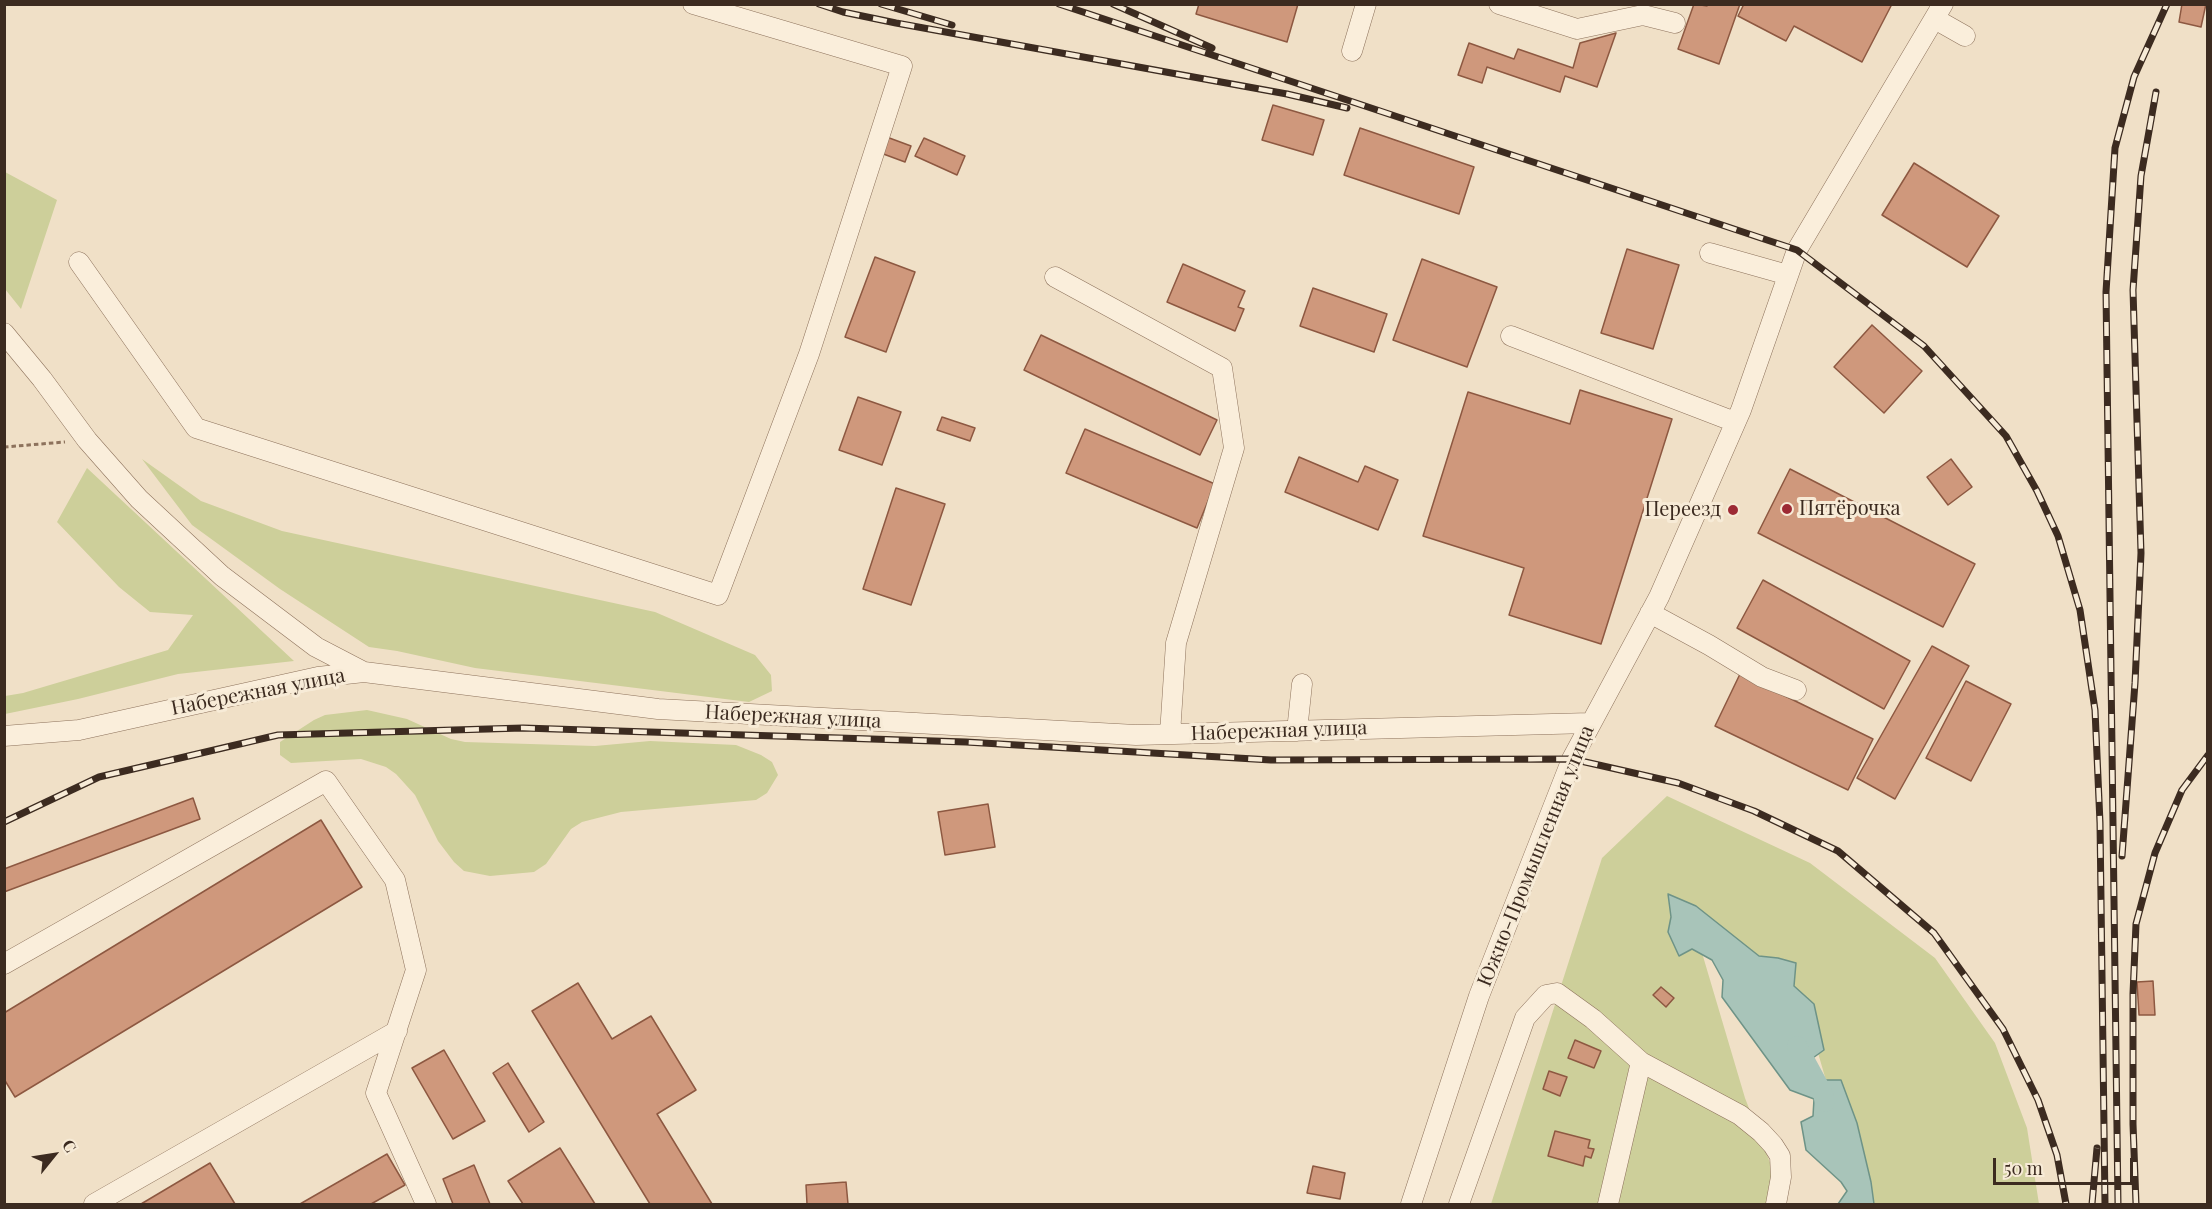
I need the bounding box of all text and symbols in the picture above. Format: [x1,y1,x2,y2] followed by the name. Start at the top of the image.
[1799,497,1901,521] place label: Пятёрочка
[1644,498,1721,522] place label: Переезд
[1780,502,1794,516] marker: Пятёрочка
[1726,503,1740,517] marker: Переезд
[169,663,347,721] street label: Набережная улица
[704,700,882,734] street label: Набережная улица
[1190,716,1368,746] street label: Набережная улица
[1473,722,1599,990] street label: Южно-Промышленная улица
[24,1125,84,1185] north arrow
[58,1136,82,1156] text: С
[1996,1146,2136,1184] scale bar
[2004,1156,2043,1180] text: 50 m

